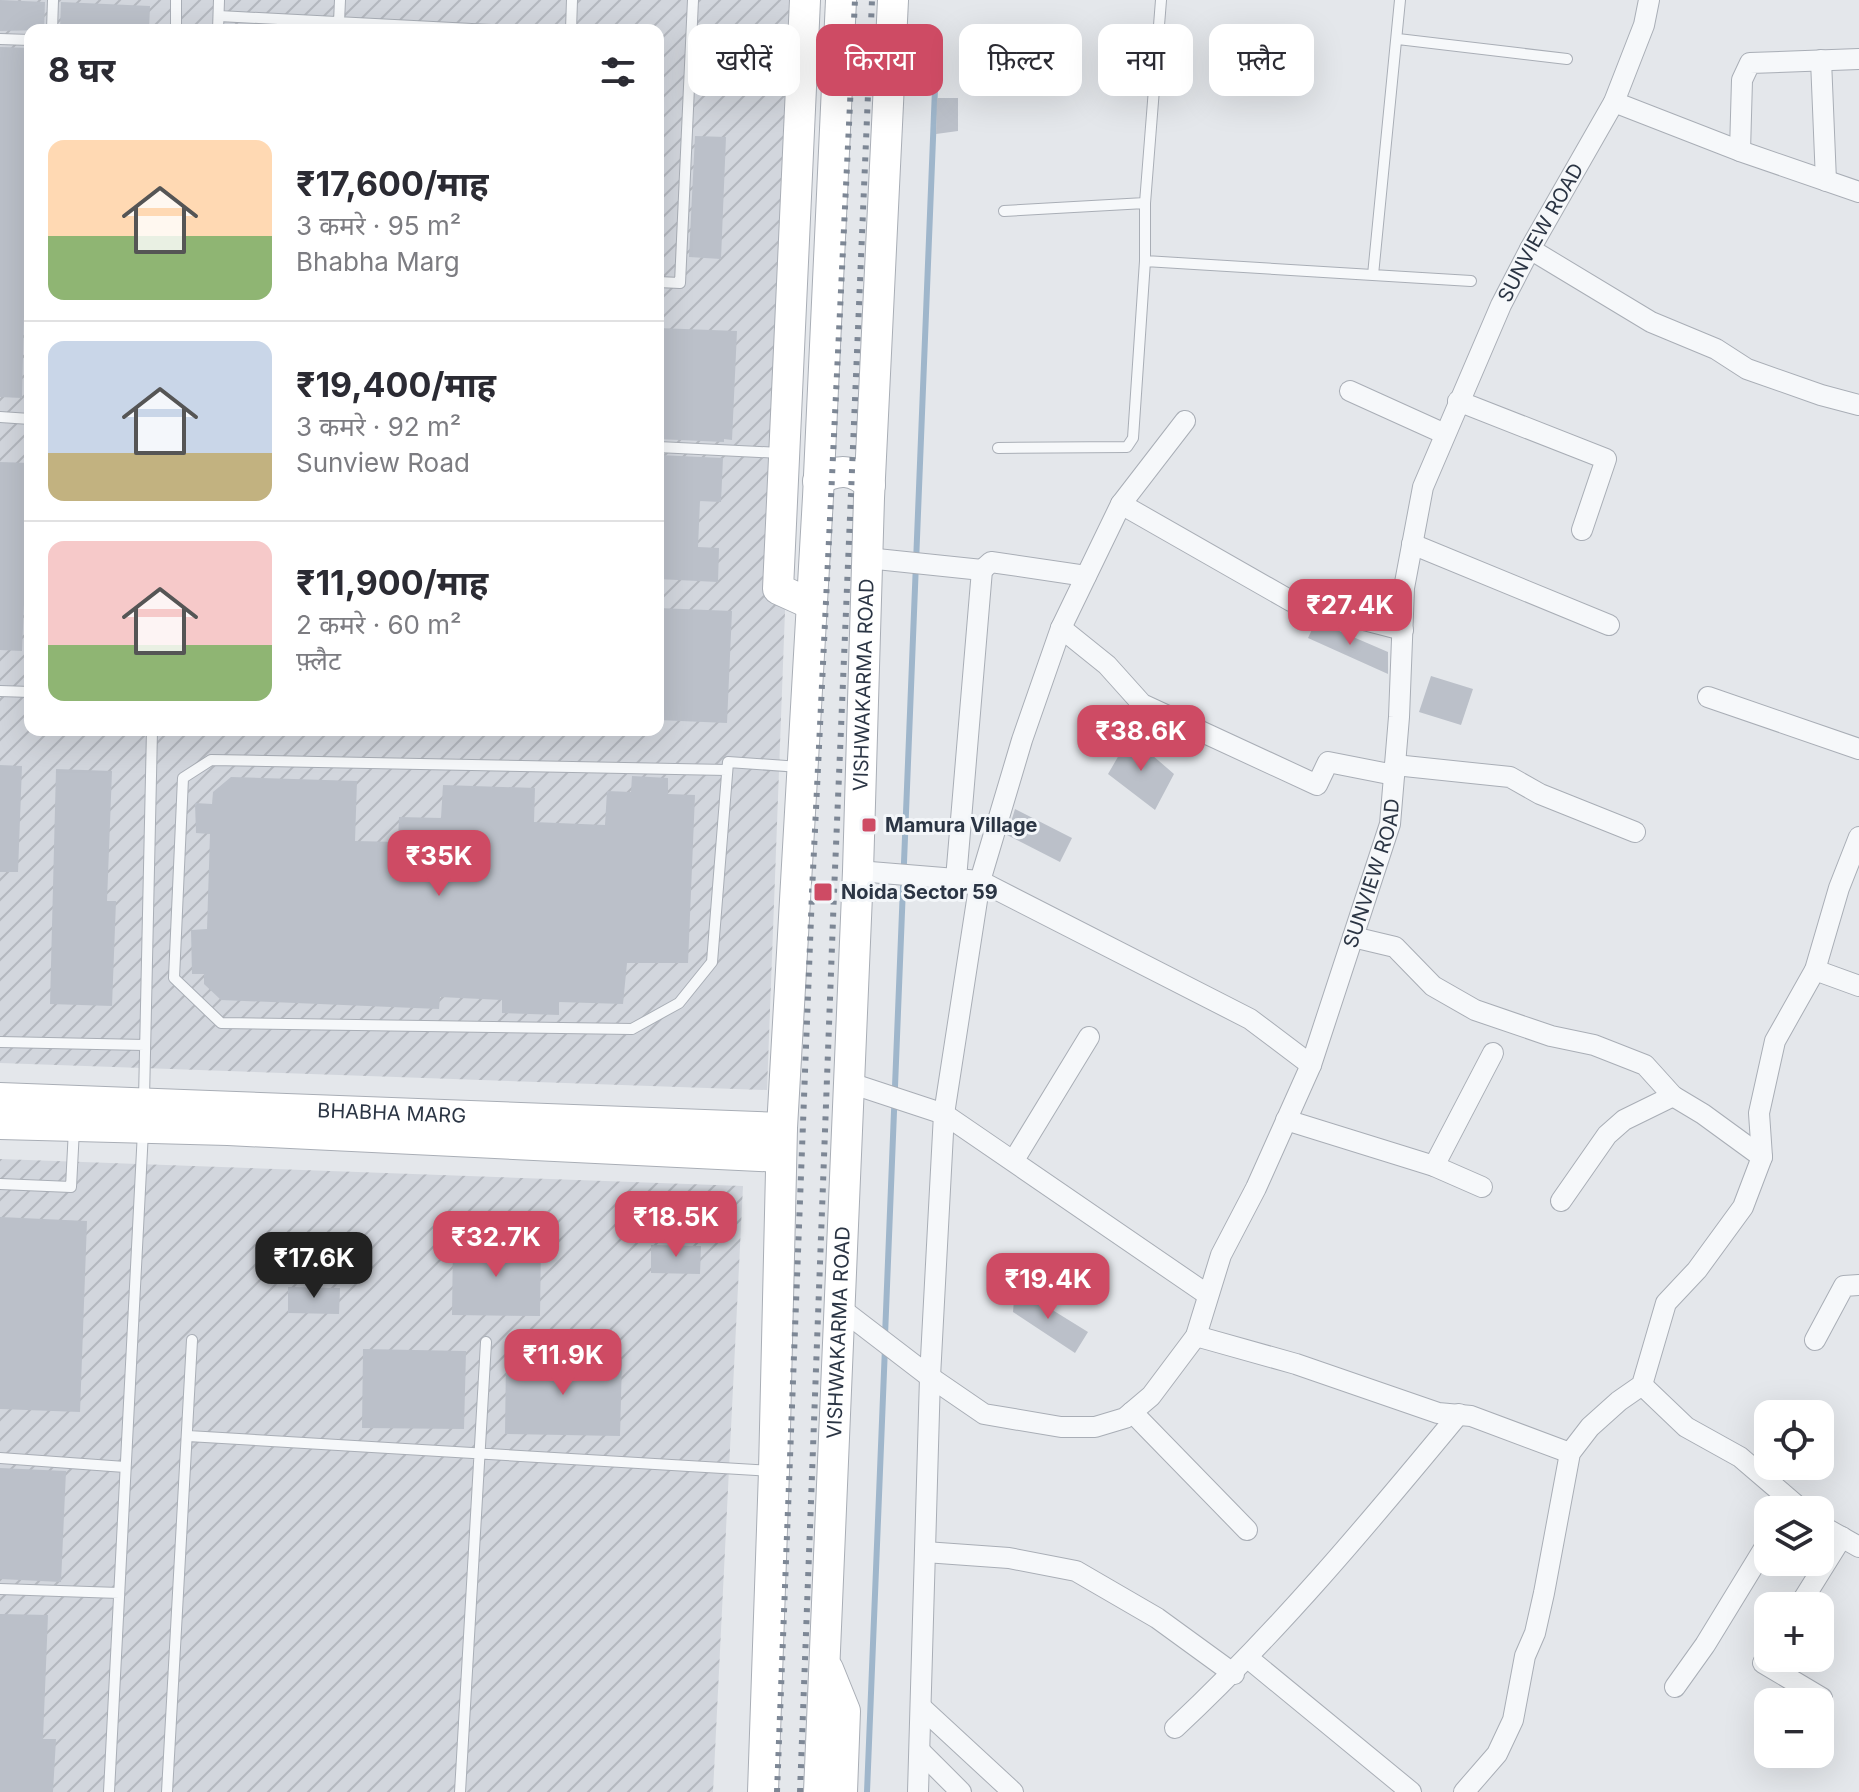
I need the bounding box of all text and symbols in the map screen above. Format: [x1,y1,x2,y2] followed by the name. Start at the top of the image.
[688,24,800,96] chip: खरीदें
[816,24,943,96] chip: किराया
[959,24,1082,96] chip: फ़िल्टर
[1098,24,1193,96] chip: नया
[1209,24,1314,96] chip: फ़्लैट
[48,49,115,90] text: 8 घर
[596,50,640,94] icon: filters
[1493,159,1589,306] street label: SUNVIEW ROAD
[296,163,489,204] text: ₹17,600/माह
[112,172,208,268] icon: home
[296,210,461,241] text: 3 कमरे · 95 m²
[296,246,460,277] text: Bhabha Marg
[296,364,496,405] text: ₹19,400/माह
[112,373,208,469] icon: home
[296,411,461,442] text: 3 कमरे · 92 m²
[296,447,470,478] text: Sunview Road
[296,562,488,603] text: ₹11,900/माह
[112,573,208,669] icon: home
[848,578,879,792] street label: VISHWAKARMA ROAD
[1285,579,1415,647] pin: ₹27.4K
[1306,589,1394,620] text: ₹27.4K
[296,609,462,640] text: 2 कमरे · 60 m²
[296,645,341,676] text: फ़्लैट
[1076,705,1206,773] pin: ₹38.6K
[1095,715,1187,746] text: ₹38.6K
[1338,798,1404,951] street label: SUNVIEW ROAD
[885,813,1038,837] place label: Mamura Village
[860,816,878,834] marker: Mamura Village
[392,830,486,898] pin: ₹35K
[406,840,472,871] text: ₹35K
[841,880,998,904] place label: Noida Sector 59
[812,881,834,903] marker: Noida Sector 59
[317,1098,467,1128] street label: BHABHA MARG
[611,1191,741,1259] pin: ₹18.5K
[633,1201,719,1232] text: ₹18.5K
[431,1211,561,1279] pin: ₹32.7K
[451,1221,541,1252] text: ₹32.7K
[822,1226,855,1439] street label: VISHWAKARMA ROAD
[249,1232,379,1300] pin: ₹17.6K
[273,1242,355,1273] text: ₹17.6K
[983,1253,1113,1321] pin: ₹19.4K
[1004,1263,1092,1294] text: ₹19.4K
[498,1329,628,1397] pin: ₹11.9K
[522,1339,604,1370] text: ₹11.9K
[1754,1400,1834,1768] map controls
[1754,1400,1834,1480] button: locate
[1754,1496,1834,1576] button: layers
[1754,1592,1834,1672] button: +
[1754,1688,1834,1768] button: −

